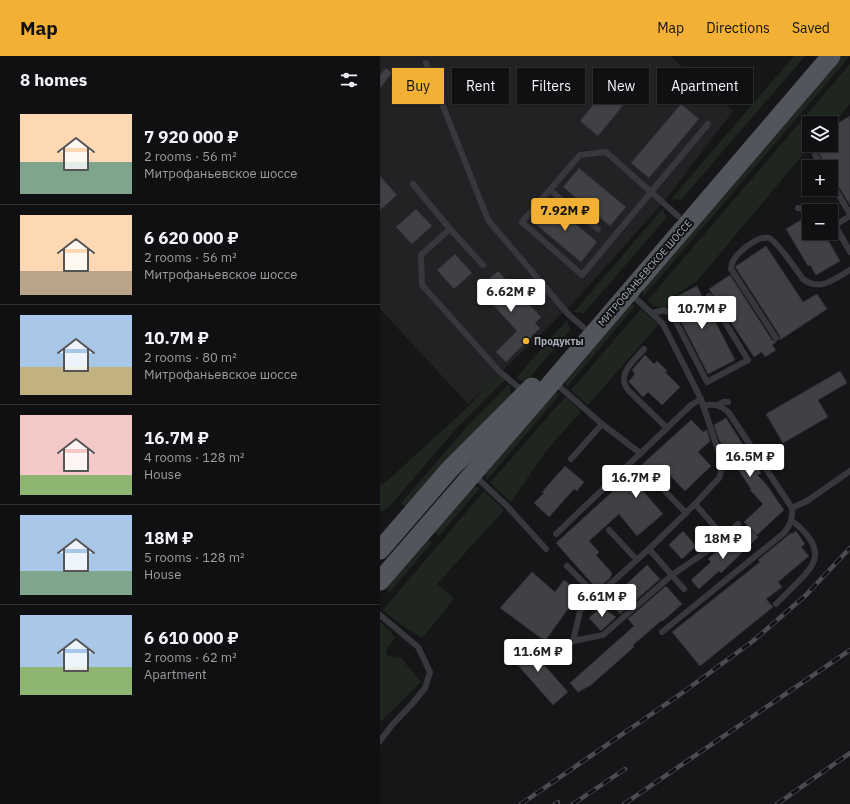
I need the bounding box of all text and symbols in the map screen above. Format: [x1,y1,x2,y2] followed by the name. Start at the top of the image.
[20,16,58,40] text: Map
[657,19,684,37] text: Map
[706,19,770,37] text: Directions
[792,19,830,37] text: Saved
[392,68,444,104] chip: Buy
[452,68,509,104] chip: Rent
[517,68,585,104] chip: Filters
[593,68,649,104] chip: New
[657,68,753,104] chip: Apartment
[20,69,87,91] text: 8 homes
[338,69,360,91] icon: filters
[802,116,838,240] map controls
[802,116,838,152] button: layers
[144,126,239,148] text: 7 920 000 ₽
[52,130,100,178] icon: home
[144,148,237,165] text: 2 rooms · 56 m²
[802,160,838,196] button: +
[144,165,297,182] text: Митрофаньевское шоссе
[528,198,602,232] pin: 7.92M ₽
[540,202,590,219] text: 7.92M ₽
[802,204,838,240] button: −
[595,217,695,329] street label: МИТРОФАНЬЕВСКОЕ ШОССЕ
[144,227,239,249] text: 6 620 000 ₽
[52,231,100,279] icon: home
[144,249,237,266] text: 2 rooms · 56 m²
[144,266,297,283] text: Митрофаньевское шоссе
[474,279,548,313] pin: 6.62M ₽
[486,283,536,300] text: 6.62M ₽
[665,296,739,330] pin: 10.7M ₽
[677,300,727,317] text: 10.7M ₽
[144,327,209,349] text: 10.7M ₽
[52,331,100,379] icon: home
[534,335,584,348] place label: Продукты
[521,336,531,346] marker: Продукты
[144,349,237,366] text: 2 rooms · 80 m²
[144,366,297,383] text: Митрофаньевское шоссе
[144,427,209,449] text: 16.7M ₽
[52,431,100,479] icon: home
[713,444,787,478] pin: 16.5M ₽
[725,448,775,465] text: 16.5M ₽
[144,449,245,466] text: 4 rooms · 128 m²
[599,465,673,499] pin: 16.7M ₽
[144,466,181,483] text: House
[611,469,661,486] text: 16.7M ₽
[695,526,751,560] pin: 18M ₽
[144,527,194,549] text: 18M ₽
[704,530,742,547] text: 18M ₽
[52,531,100,579] icon: home
[144,549,245,566] text: 5 rooms · 128 m²
[144,566,181,583] text: House
[565,584,639,618] pin: 6.61M ₽
[577,588,627,605] text: 6.61M ₽
[144,627,239,649] text: 6 610 000 ₽
[52,631,100,679] icon: home
[501,639,575,673] pin: 11.6M ₽
[513,643,563,660] text: 11.6M ₽
[144,649,237,666] text: 2 rooms · 62 m²
[144,666,207,683] text: Apartment

